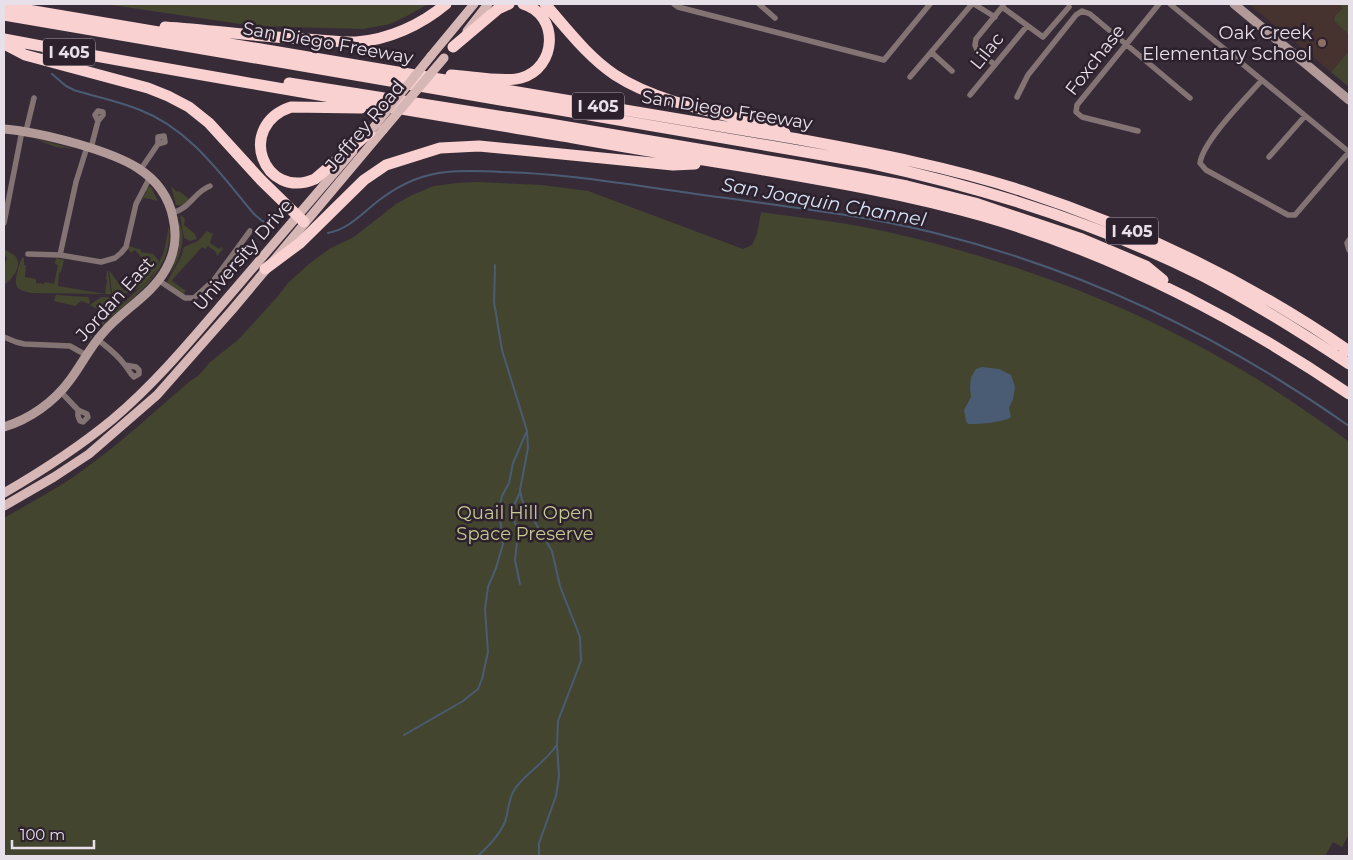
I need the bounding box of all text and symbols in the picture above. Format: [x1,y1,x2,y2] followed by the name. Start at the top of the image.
[241,17,415,69] street label: San Diego Freeway
[1061,20,1130,100] street label: Foxchase
[1142,22,1312,65] place label: Oak Creek Elementary School
[966,28,1008,74] street label: Lilac
[1316,37,1328,49] marker: Oak Creek Elementary School
[43,38,95,66] road number: I 405
[320,76,409,177] street label: Jeffrey Road
[640,86,814,134] street label: San Diego Freeway
[572,92,624,120] road number: I 405
[720,173,929,231] water label: San Joaquin Channel
[189,195,297,315] street label: University Drive
[1106,218,1158,245] road number: I 405
[71,252,159,346] street label: Jordan East
[456,502,594,545] park label: Quail Hill Open Space Preserve
[12,818,95,850] scale bar
[20,825,65,844] text: 100 m

